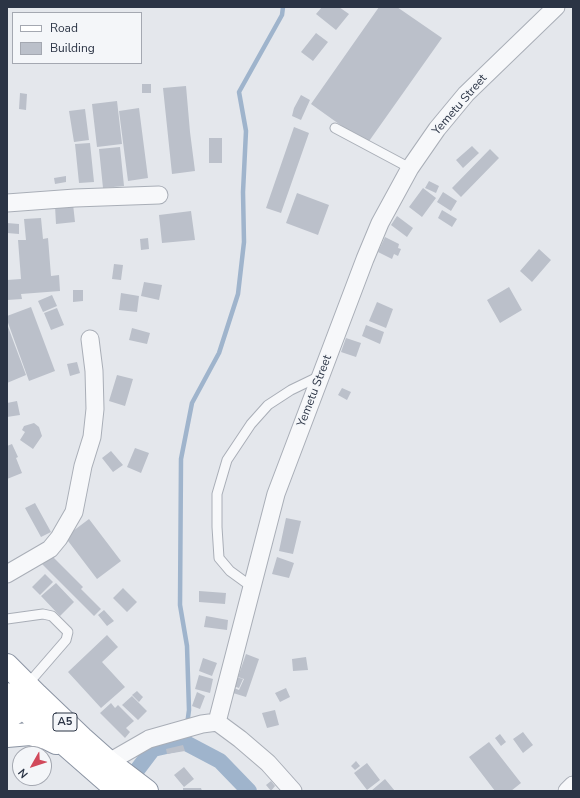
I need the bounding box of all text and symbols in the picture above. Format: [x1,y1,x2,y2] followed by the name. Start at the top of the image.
[12,12,142,64] legend
[50,20,78,36] text: Road
[50,40,95,56] text: Building
[430,72,490,138] street label: Yemetu Street
[295,353,335,429] street label: Yemetu Street
[53,713,77,731] road number: A5
[12,746,52,786] north arrow
[15,765,31,781] text: N

